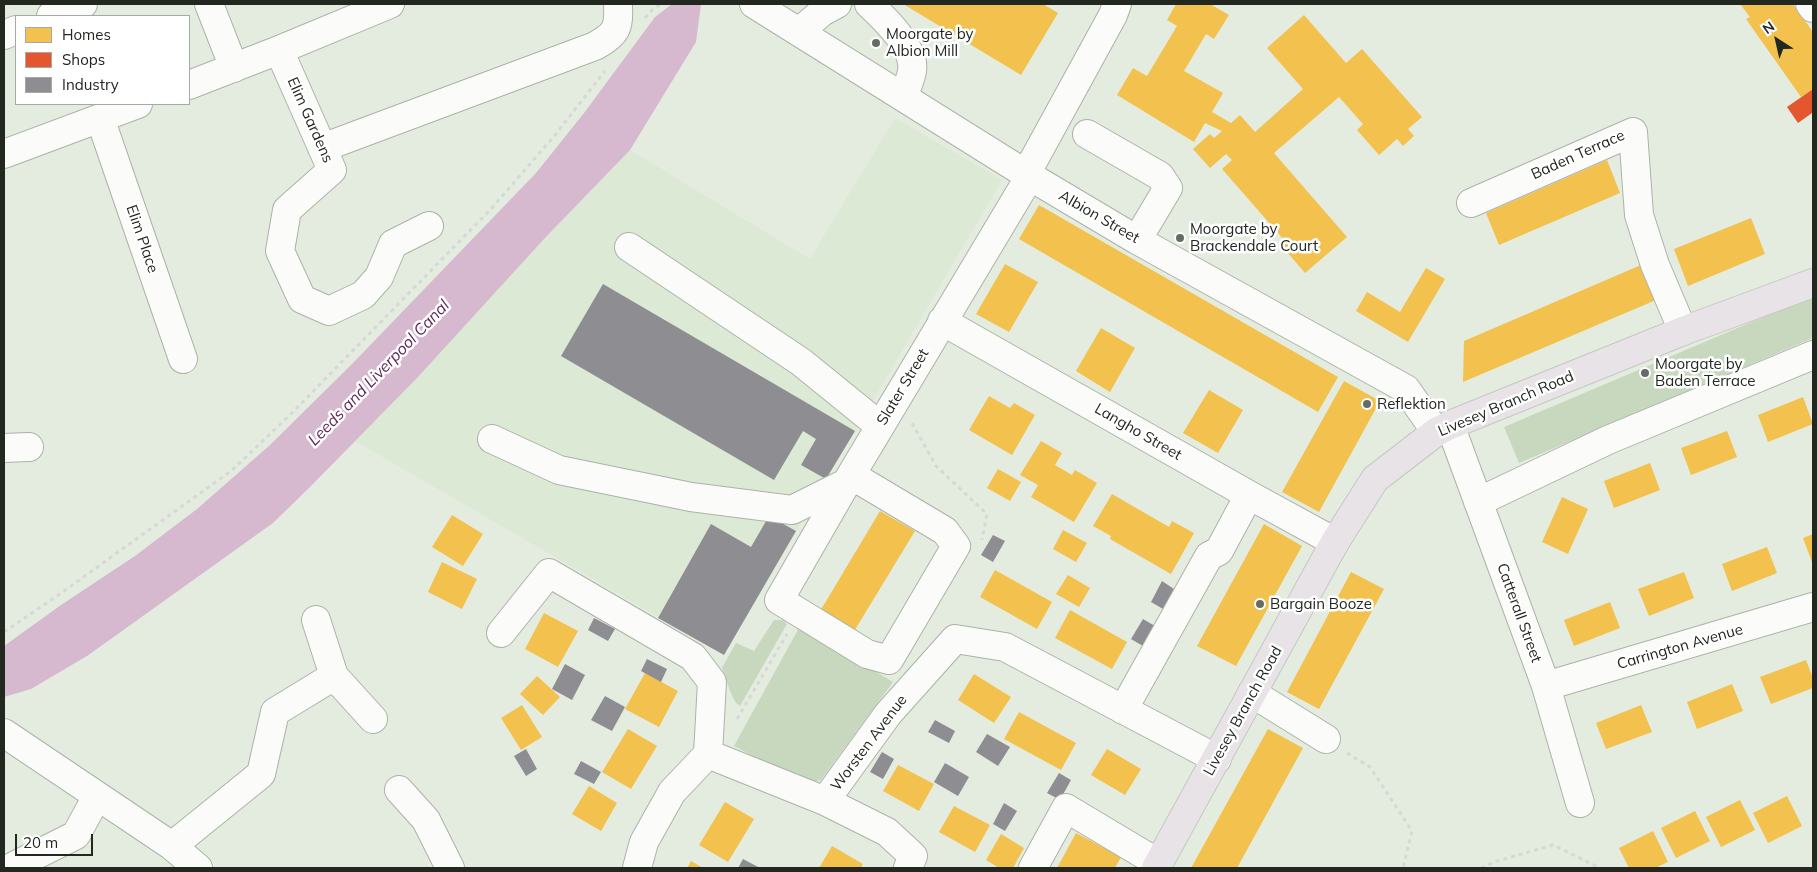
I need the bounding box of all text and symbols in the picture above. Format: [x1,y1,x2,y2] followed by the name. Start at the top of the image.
[15,15,190,105] legend
[1752,15,1802,65] north arrow
[1759,17,1778,38] text: N
[62,25,111,44] text: Homes
[886,25,973,60] place label: Moorgate by Albion Mill
[870,37,882,49] marker: Moorgate by Albion Mill
[62,50,105,69] text: Shops
[283,74,337,166] street label: Elim Gardens
[62,75,119,94] text: Industry
[1528,126,1628,184] street label: Baden Terrace
[1056,187,1142,247] street label: Albion Street
[122,203,162,275] street label: Elim Place
[1190,220,1318,255] place label: Moorgate by Brackendale Court
[1174,232,1186,244] marker: Moorgate by Brackendale Court
[304,296,454,450] water label: Leeds and Liverpool Canal
[873,345,933,429] street label: Slater Street
[1655,355,1755,390] place label: Moorgate by Baden Terrace
[1436,367,1576,441] street label: Livesey Branch Road
[1639,367,1651,379] marker: Moorgate by Baden Terrace
[1377,395,1446,413] place label: Reflektion
[1361,398,1373,410] marker: Reflektion
[1091,400,1185,464] street label: Langho Street
[1493,561,1545,665] street label: Catterall Street
[1270,595,1372,613] place label: Bargain Booze
[1254,598,1266,610] marker: Bargain Booze
[1615,620,1745,674] street label: Carrington Avenue
[1200,643,1286,779] street label: Livesey Branch Road
[827,692,911,794] street label: Worsten Avenue
[18,824,95,856] scale bar
[23,833,58,852] text: 20 m

